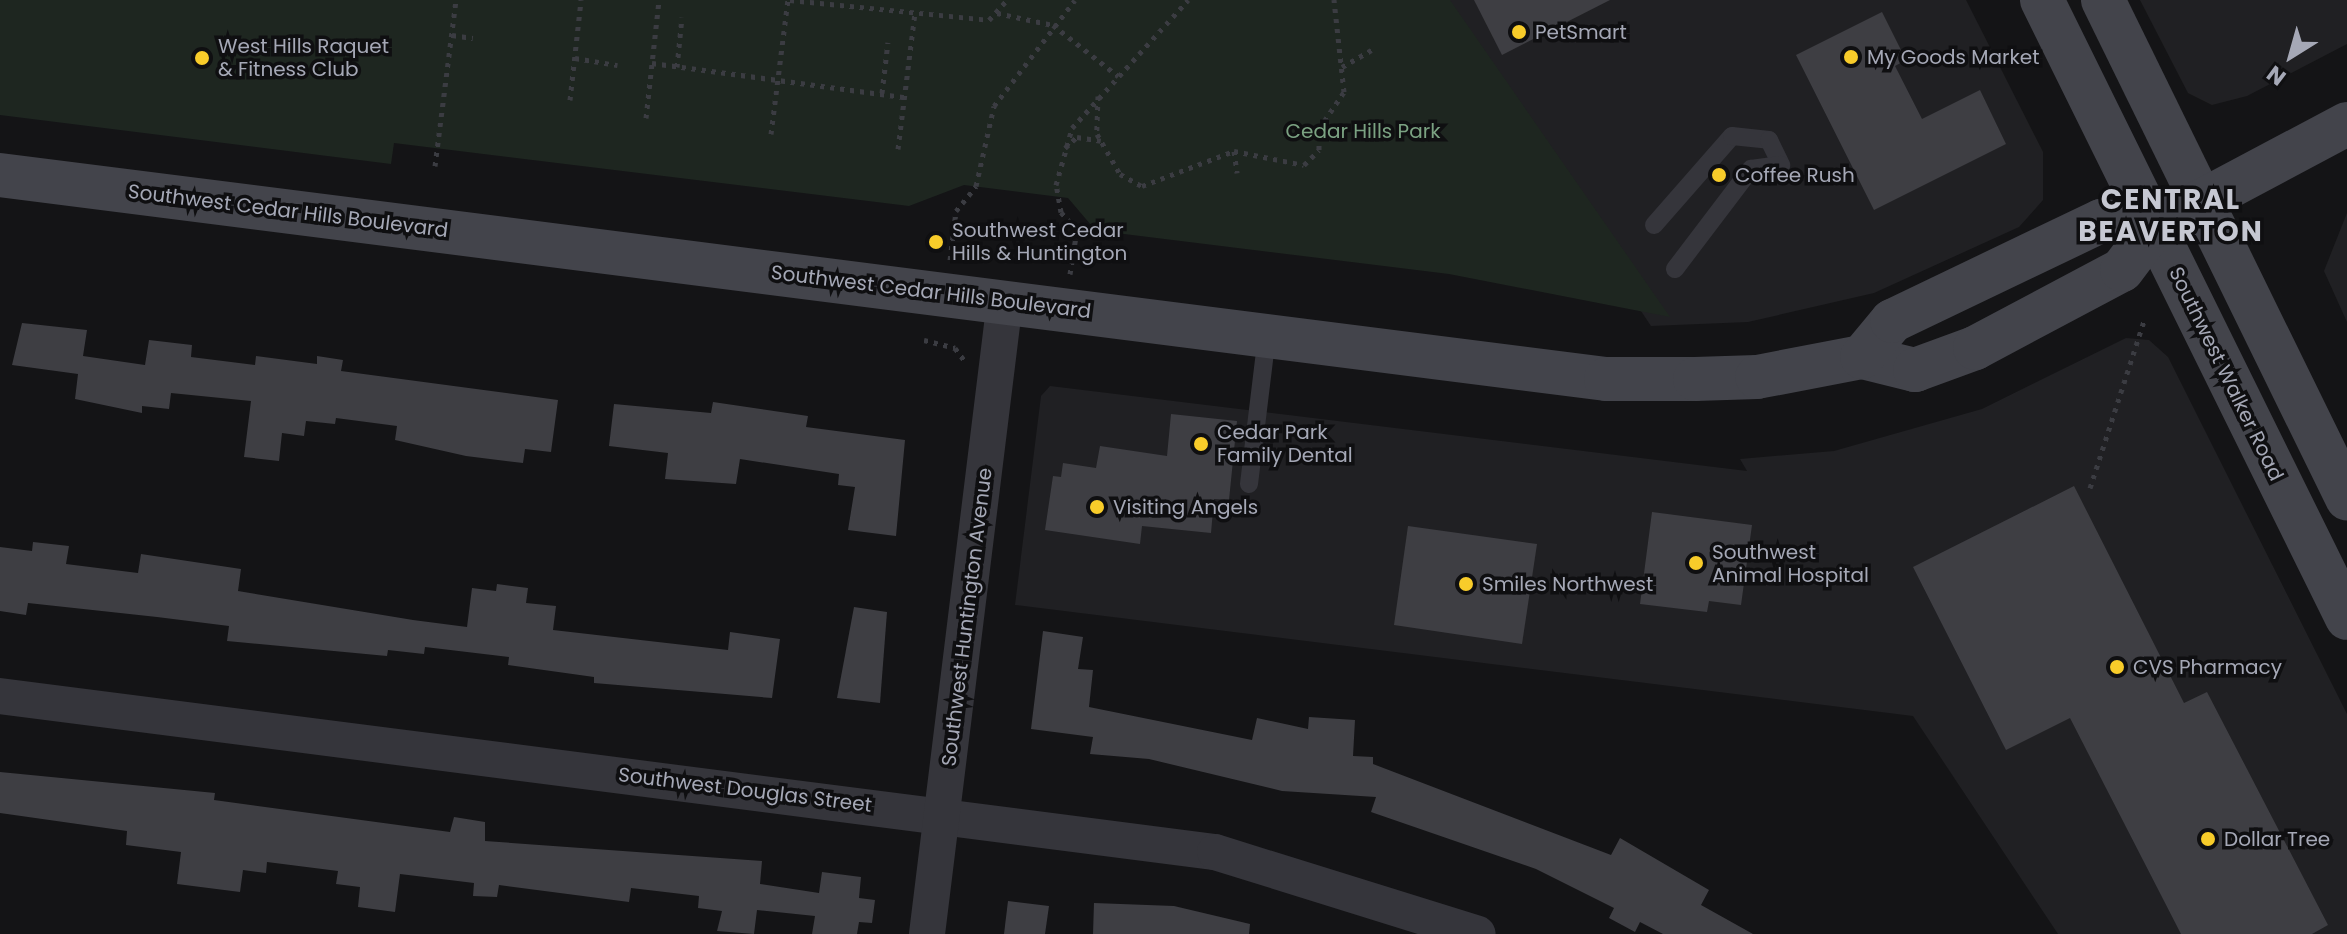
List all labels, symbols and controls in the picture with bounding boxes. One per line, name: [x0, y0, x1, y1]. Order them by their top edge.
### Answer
north arrow: [2251, 16, 2331, 96]
place label: PetSmart: [1535, 20, 1627, 44]
marker: PetSmart: [1510, 23, 1528, 41]
place label: West Hills Raquet & Fitness Club: [218, 34, 389, 81]
place label: My Goods Market: [1867, 45, 2039, 69]
marker: My Goods Market: [1842, 48, 1860, 66]
marker: West Hills Raquet & Fitness Club: [193, 49, 211, 67]
text: N: [2260, 58, 2292, 93]
park label: Cedar Hills Park: [1286, 119, 1440, 143]
place label: Coffee Rush: [1735, 163, 1855, 187]
marker: Coffee Rush: [1710, 166, 1728, 184]
street label: Southwest Cedar Hills Boulevard: [127, 179, 449, 243]
district label: CENTRAL BEAVERTON: [2078, 183, 2264, 249]
place label: Southwest Cedar Hills & Huntington: [952, 218, 1127, 265]
marker: Southwest Cedar Hills & Huntington: [927, 233, 945, 251]
street label: Southwest Cedar Hills Boulevard: [770, 260, 1092, 324]
street label: Southwest Walker Road: [2164, 263, 2288, 485]
place label: Cedar Park Family Dental: [1217, 420, 1353, 467]
marker: Cedar Park Family Dental: [1192, 435, 1210, 453]
street label: Southwest Huntington Avenue: [937, 466, 997, 768]
place label: Visiting Angels: [1113, 495, 1258, 519]
marker: Visiting Angels: [1088, 498, 1106, 516]
place label: Southwest Animal Hospital: [1712, 540, 1869, 587]
marker: Southwest Animal Hospital: [1687, 554, 1705, 572]
place label: Smiles Northwest: [1482, 572, 1653, 596]
marker: Smiles Northwest: [1457, 575, 1475, 593]
place label: CVS Pharmacy: [2133, 655, 2282, 679]
marker: CVS Pharmacy: [2108, 658, 2126, 676]
street label: Southwest Douglas Street: [617, 763, 873, 817]
place label: Dollar Tree: [2224, 827, 2330, 851]
marker: Dollar Tree: [2199, 830, 2217, 848]

